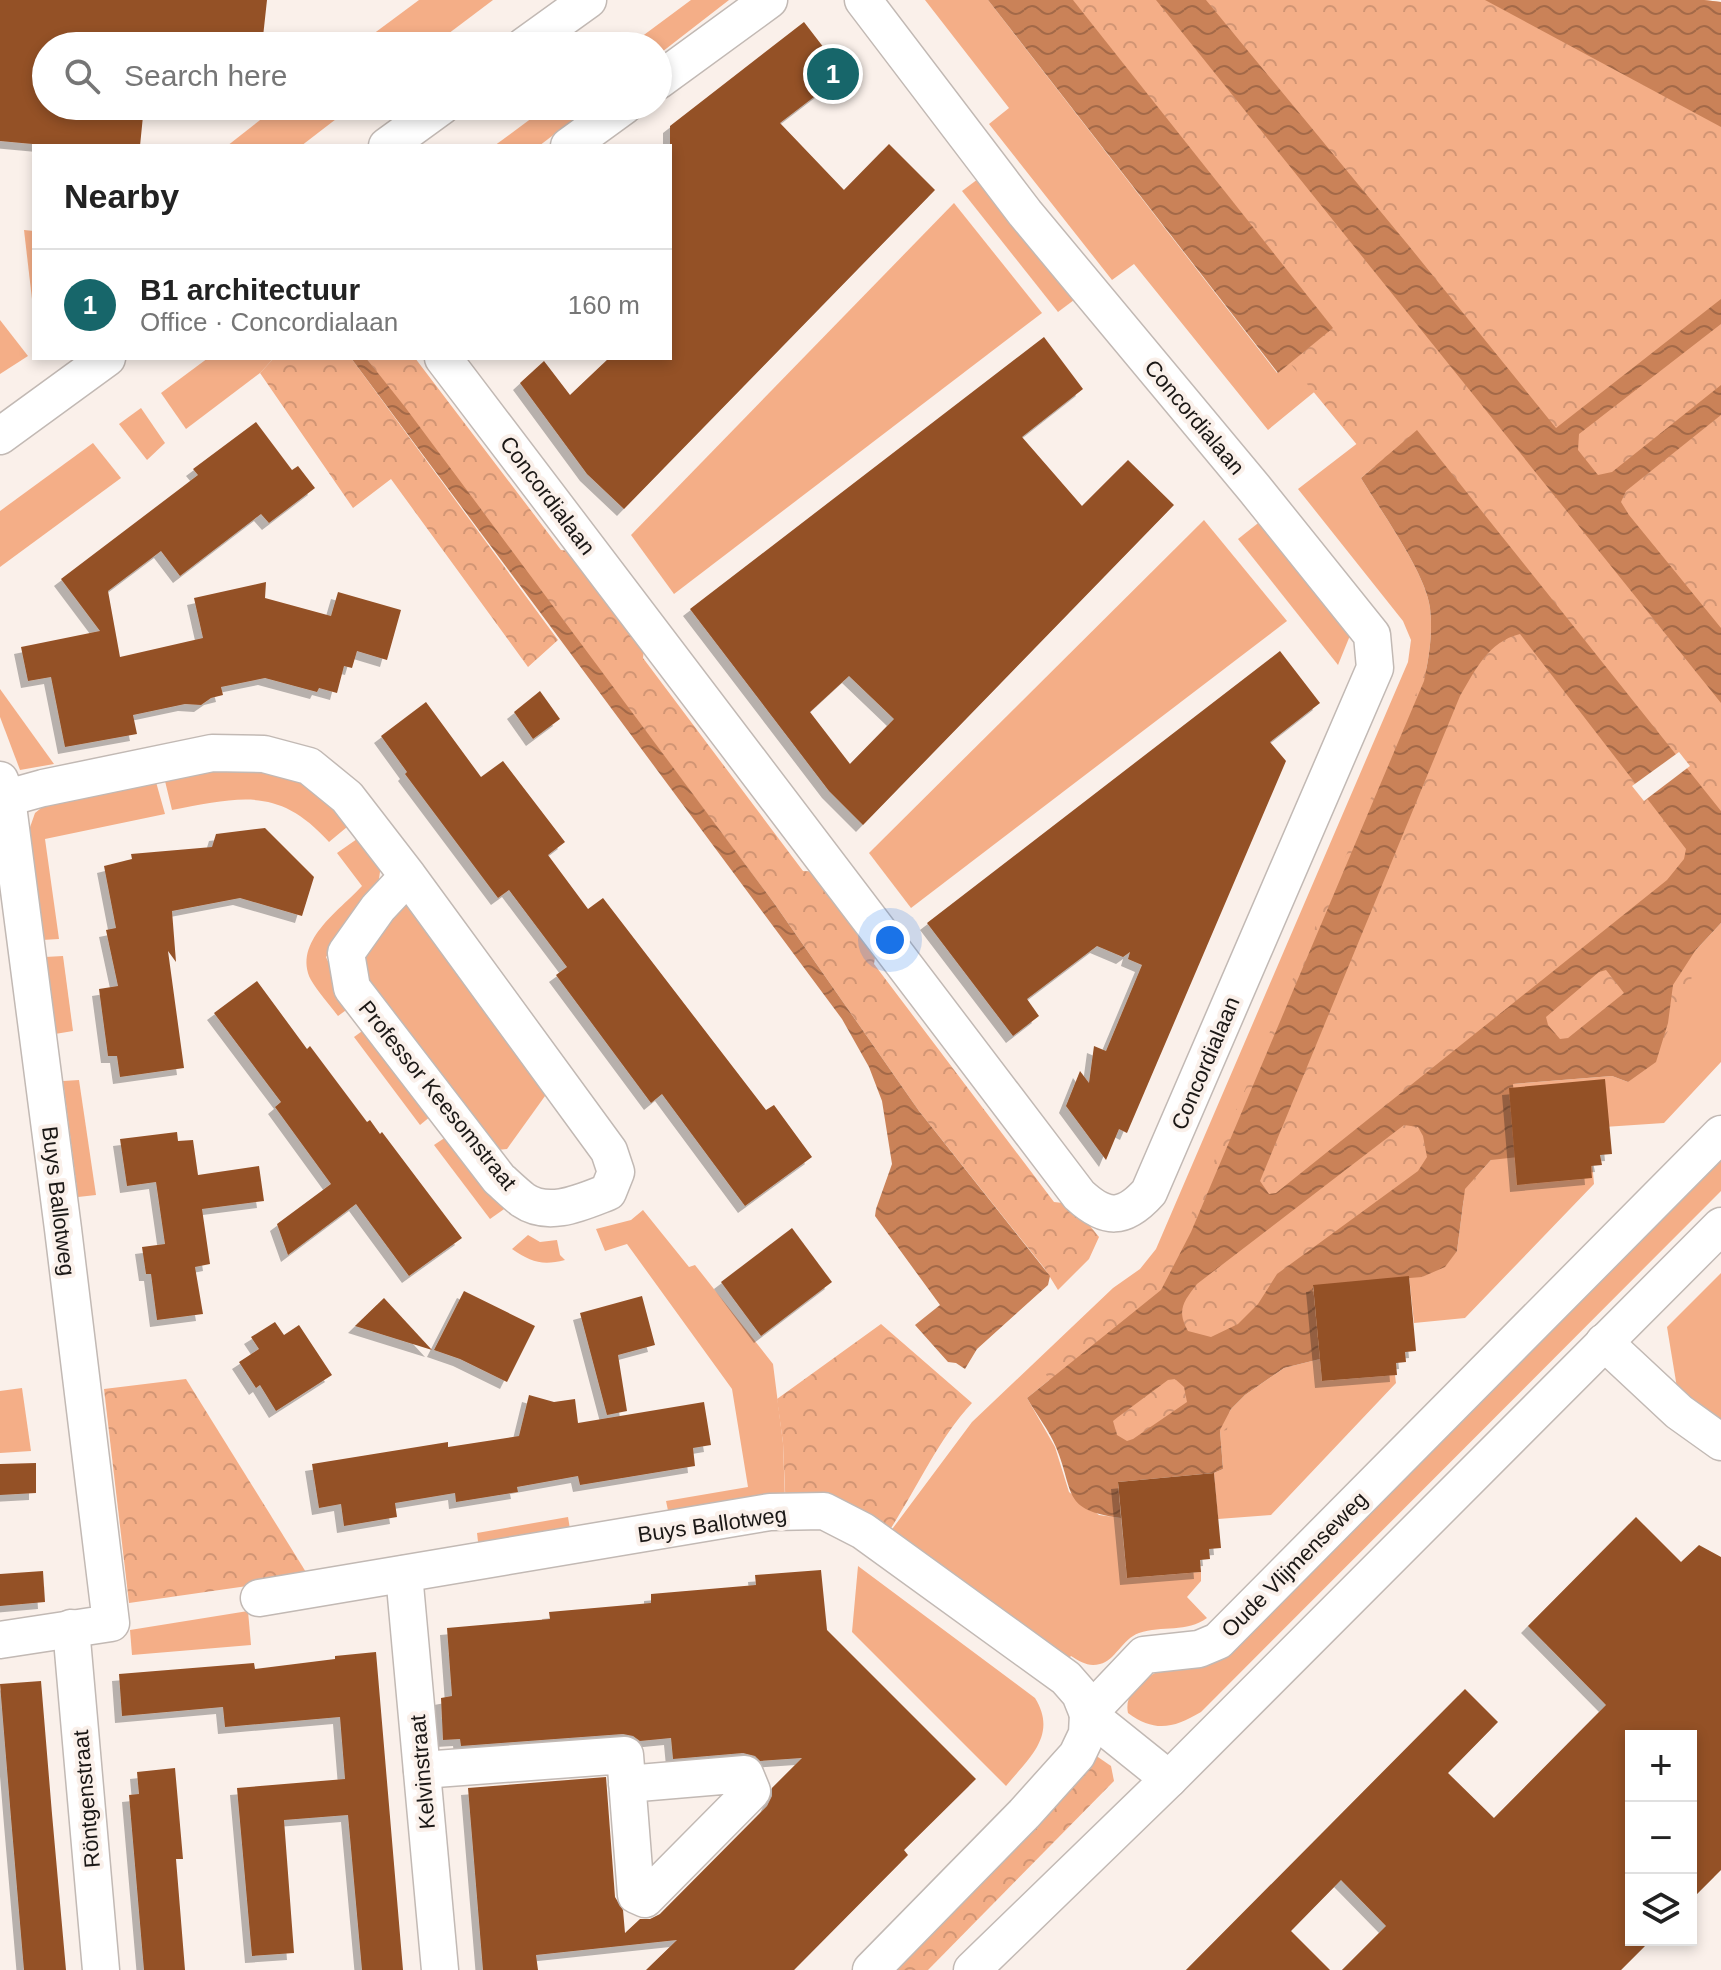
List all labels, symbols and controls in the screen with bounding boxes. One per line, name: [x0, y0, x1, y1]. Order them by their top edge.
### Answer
search box: [32, 32, 672, 120]
pin: 1: [807, 44, 859, 104]
icon: search: [60, 54, 104, 98]
text: Search here: [124, 59, 287, 92]
text: Nearby: [64, 177, 179, 215]
text: B1 architectuur: [140, 273, 360, 306]
text: 1: [83, 290, 97, 320]
text: 160 m: [568, 290, 640, 320]
text: Office · Concordialaan: [140, 307, 398, 337]
street label: Concordialaan: [1139, 355, 1250, 480]
street label: Concordialaan: [495, 431, 600, 559]
your location: [870, 920, 910, 960]
street label: Concordialaan: [1166, 993, 1245, 1133]
street label: Professor Keesomstraat: [354, 996, 522, 1195]
street label: Buys Ballotweg: [37, 1125, 80, 1277]
street label: Oude Vlijmenseweg: [1216, 1486, 1372, 1642]
street label: Buys Ballotweg: [636, 1502, 788, 1547]
street label: Kelvinstraat: [405, 1714, 440, 1830]
street label: Röntgenstraat: [68, 1729, 105, 1869]
map controls: [1625, 1730, 1697, 1946]
button: +: [1625, 1730, 1697, 1802]
button: −: [1625, 1802, 1697, 1874]
button: layers: [1625, 1874, 1697, 1946]

